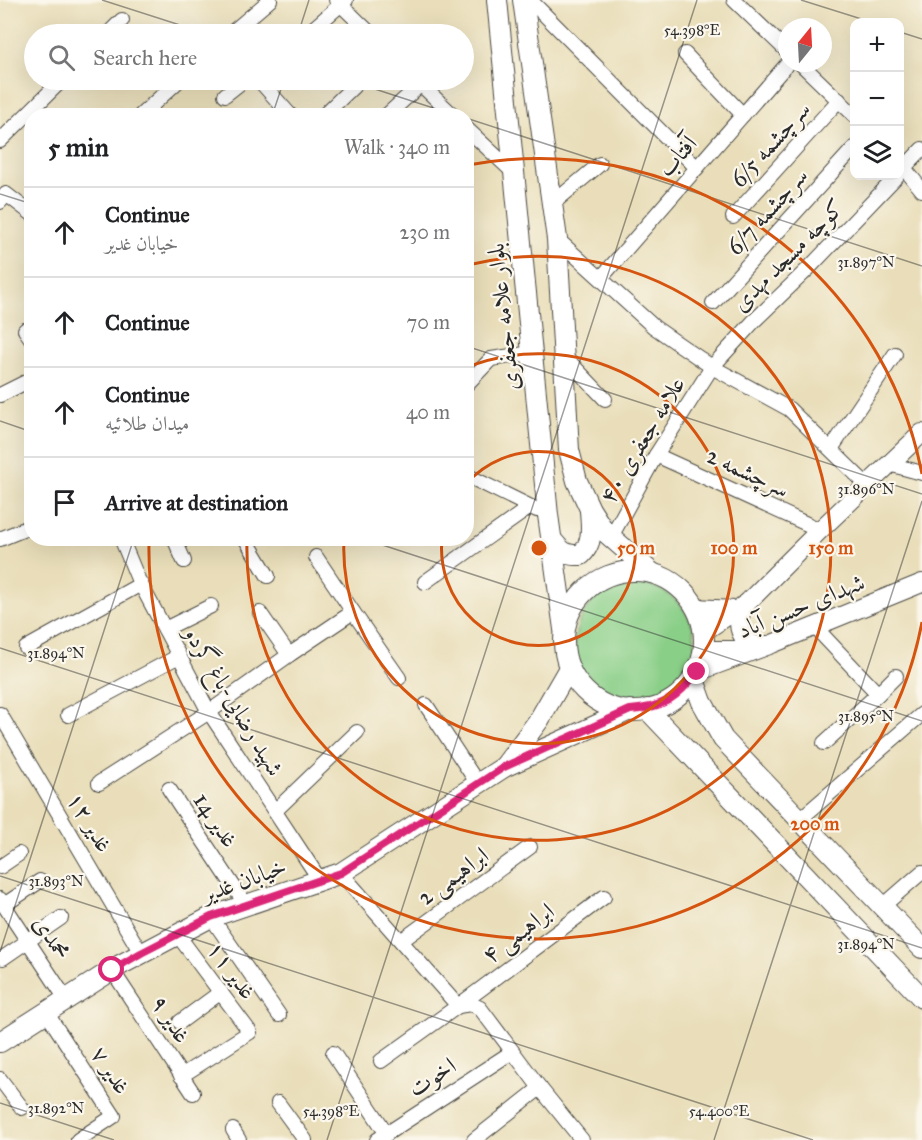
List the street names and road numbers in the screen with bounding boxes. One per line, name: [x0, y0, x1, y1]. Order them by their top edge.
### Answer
street label: سرچشمه 6/5: [723, 95, 817, 194]
street label: آفتاب: [651, 127, 705, 183]
street label: سرچشمه 6/7: [720, 161, 815, 262]
street label: کوچه مسجد مهدی: [725, 192, 852, 319]
street label: بلوار علامه جعفری: [480, 242, 526, 392]
street label: علامه جعفری ۴۰: [592, 371, 692, 509]
street label: سرچشمه 2: [701, 440, 794, 505]
street label: شهدای حسن آباد: [733, 567, 869, 646]
street label: شهید رضایی-باغ گردو: [172, 617, 291, 784]
street label: غدیر ۱۲: [60, 786, 120, 858]
street label: غدیر 14: [187, 787, 245, 853]
street label: ابراهیمی 2: [412, 840, 496, 913]
street label: خیابان غدیر: [195, 851, 291, 910]
street label: ابراهیمی ۴: [476, 896, 561, 972]
street label: محمدی: [26, 909, 78, 965]
street label: غدیر ۱۱: [201, 935, 263, 1005]
street label: غدیر ۹: [144, 989, 198, 1049]
street label: غدیر ۷: [84, 1040, 138, 1100]
street label: اخوت: [402, 1050, 462, 1104]

